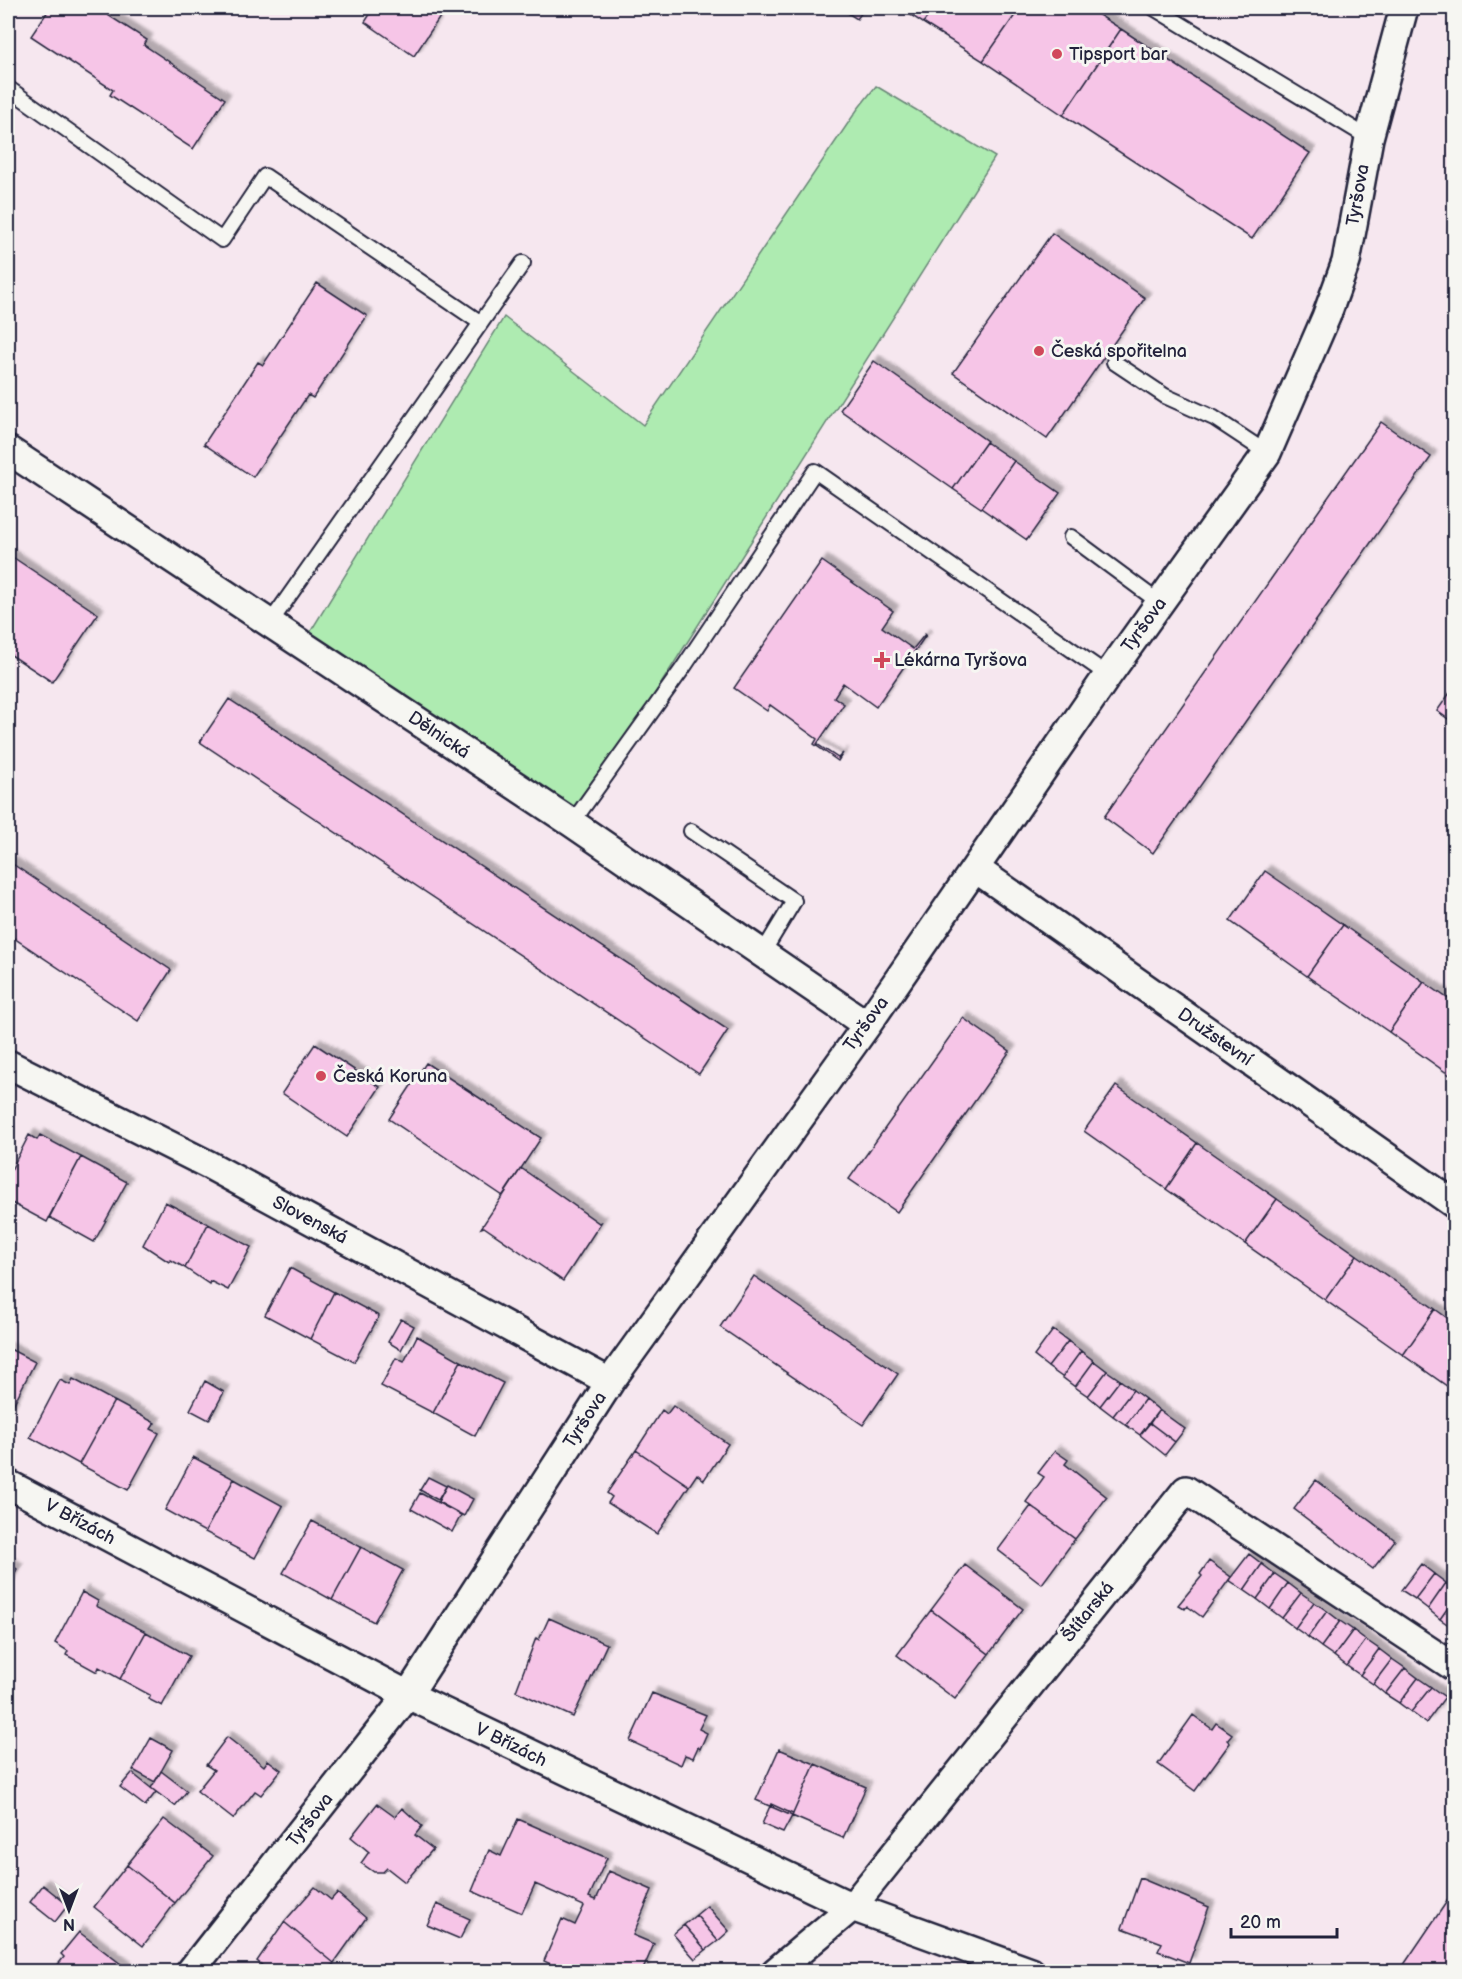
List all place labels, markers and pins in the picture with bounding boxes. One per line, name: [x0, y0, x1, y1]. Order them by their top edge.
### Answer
place label: Tipsport bar: [1069, 44, 1168, 65]
marker: Tipsport bar: [1050, 47, 1064, 61]
place label: Česká spořitelna: [1051, 339, 1187, 362]
marker: Česká spořitelna: [1032, 344, 1046, 358]
place label: Lékárna Tyršova: [894, 650, 1027, 671]
marker: Lékárna Tyršova: [875, 653, 889, 667]
place label: Česká Koruna: [333, 1064, 447, 1087]
marker: Česká Koruna: [314, 1069, 328, 1083]

